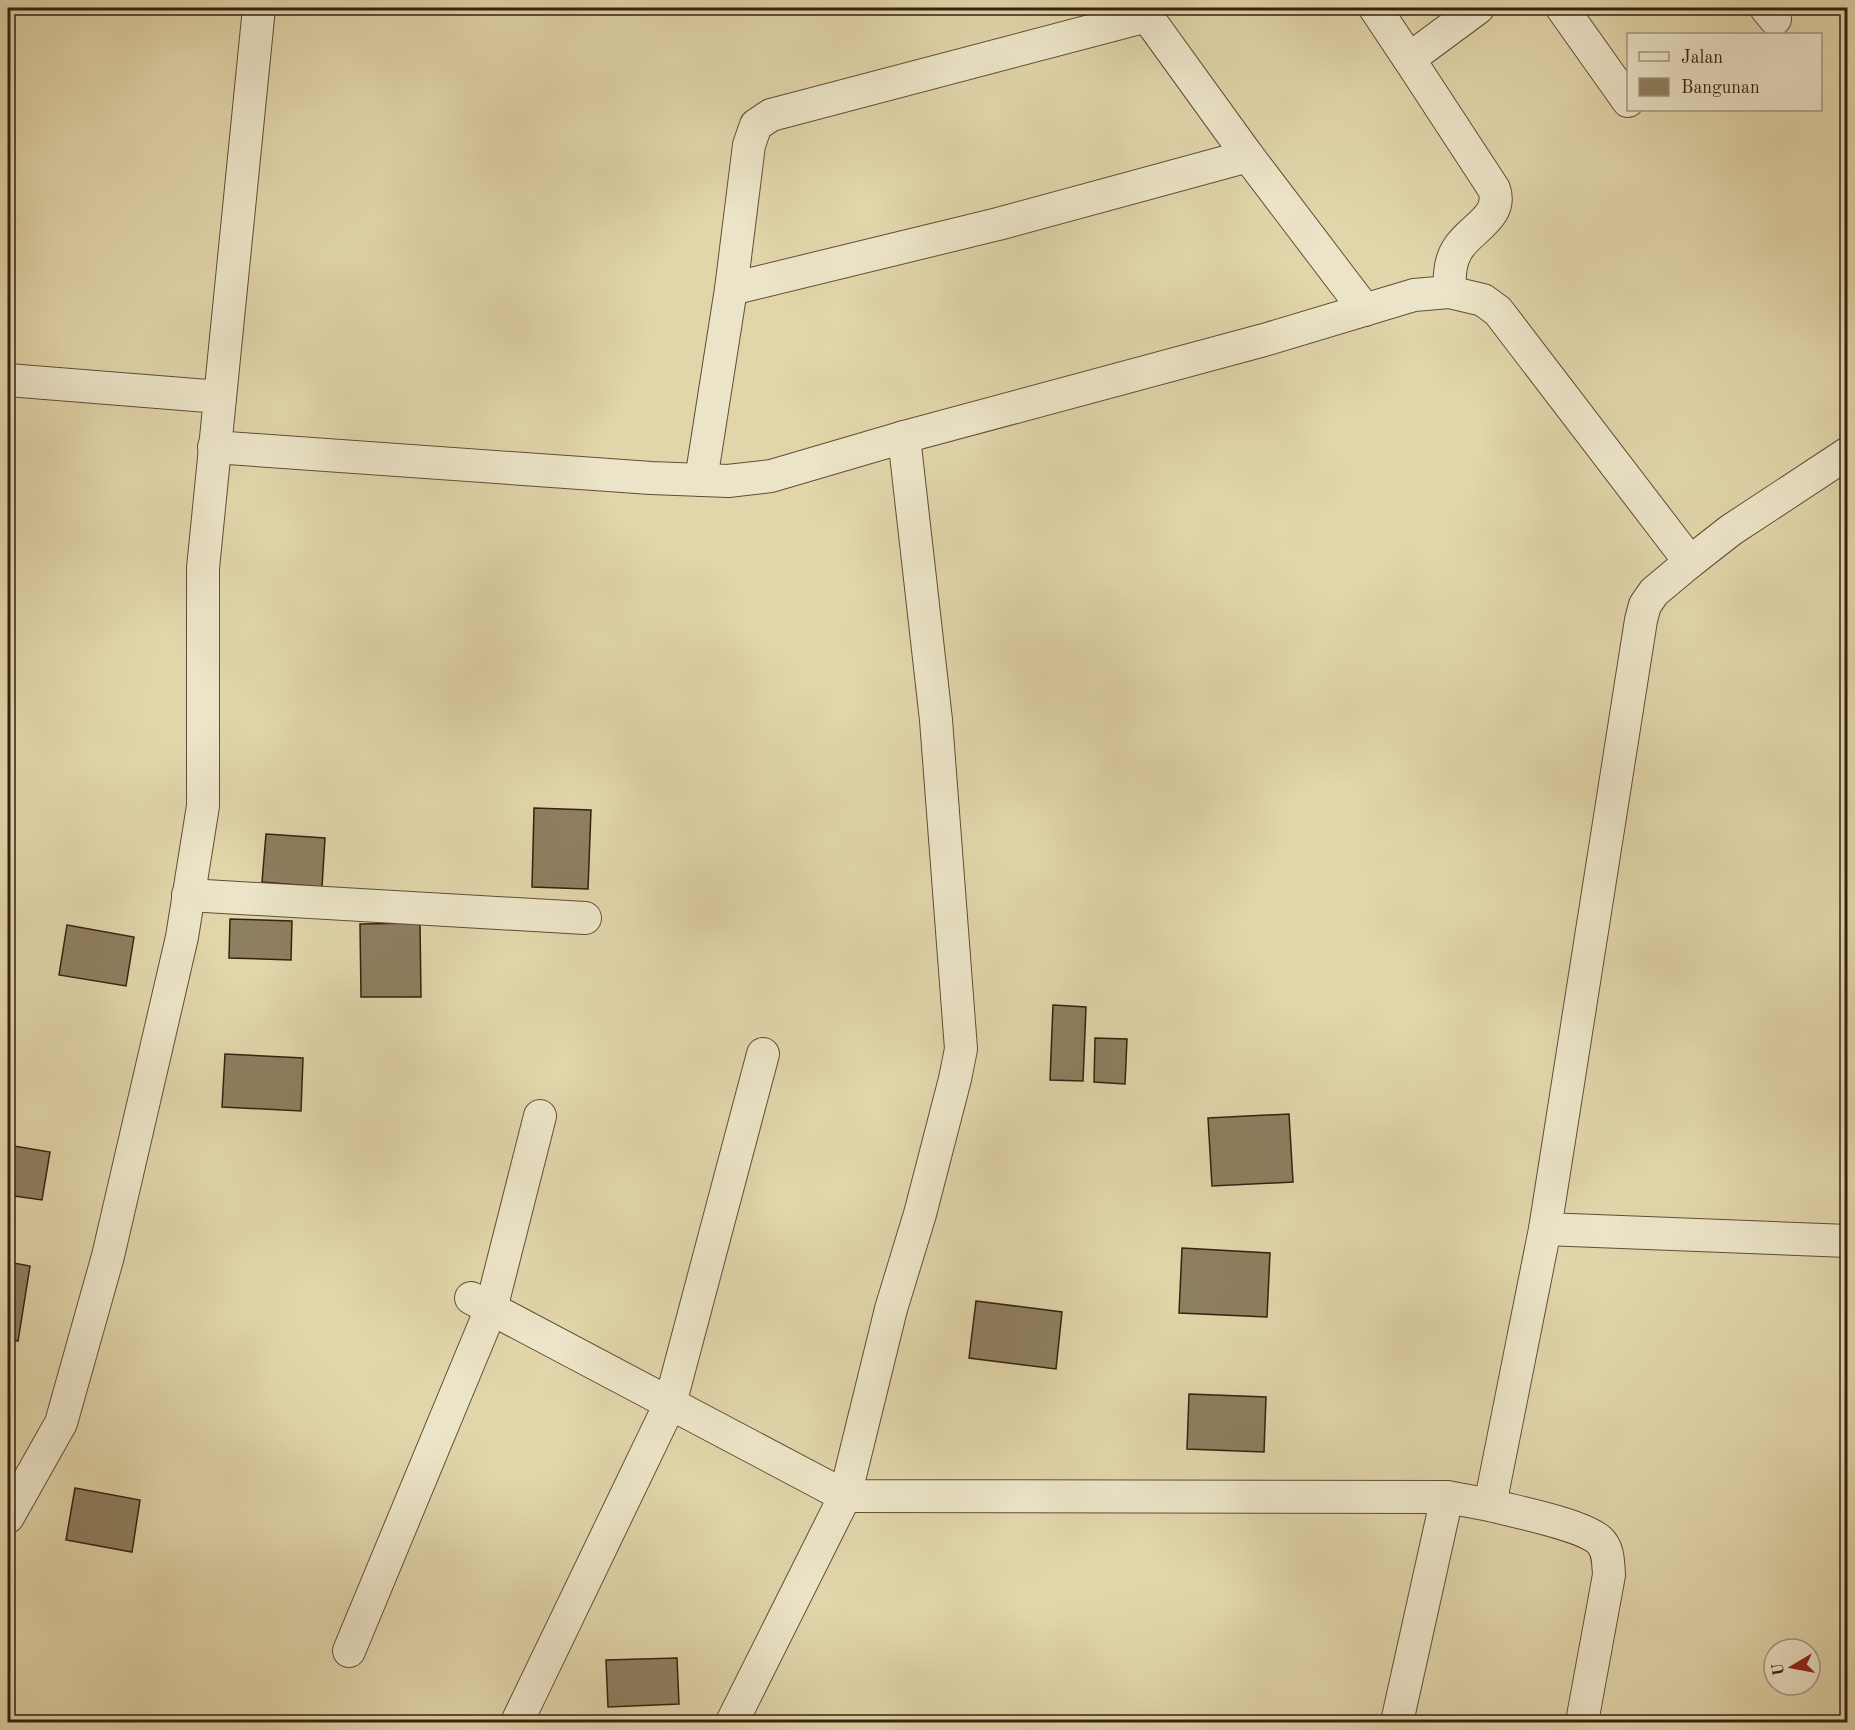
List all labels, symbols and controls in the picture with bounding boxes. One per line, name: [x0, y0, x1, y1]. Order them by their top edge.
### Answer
legend: [1627, 33, 1822, 111]
text: Jalan: [1681, 49, 1723, 67]
text: Bangunan: [1681, 79, 1760, 97]
north arrow: [1762, 1637, 1822, 1697]
text: U: [1770, 1661, 1788, 1677]

